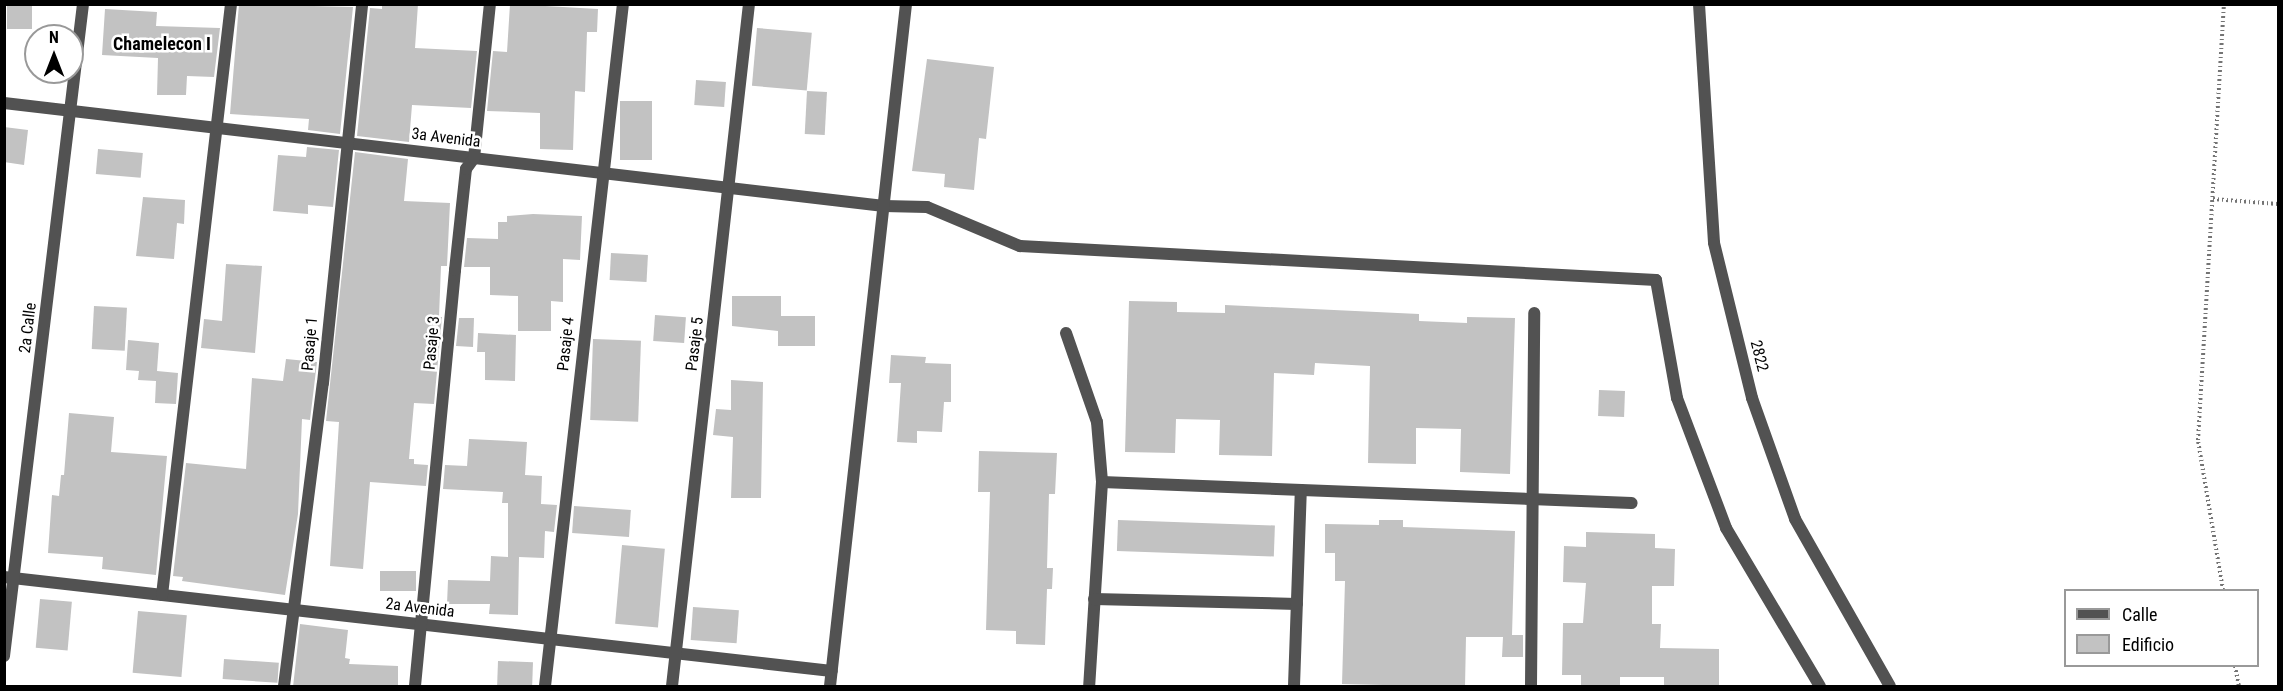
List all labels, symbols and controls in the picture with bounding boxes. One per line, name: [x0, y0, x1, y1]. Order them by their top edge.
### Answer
north arrow: [24, 24, 84, 84]
text: N: [49, 28, 59, 47]
district label: Chamelecon I: [113, 33, 211, 55]
street label: 3a Avenida: [410, 124, 482, 152]
street label: 2a Calle: [15, 302, 41, 354]
street label: Pasaje 3: [420, 315, 444, 371]
street label: Pasaje 1: [298, 316, 322, 372]
street label: Pasaje 4: [554, 316, 578, 372]
street label: Pasaje 5: [682, 316, 708, 372]
street label: 2822: [1746, 338, 1772, 374]
legend: [2064, 589, 2259, 667]
street label: 2a Avenida: [384, 594, 456, 622]
text: Calle: [2122, 604, 2158, 625]
text: Edificio: [2122, 634, 2174, 655]

